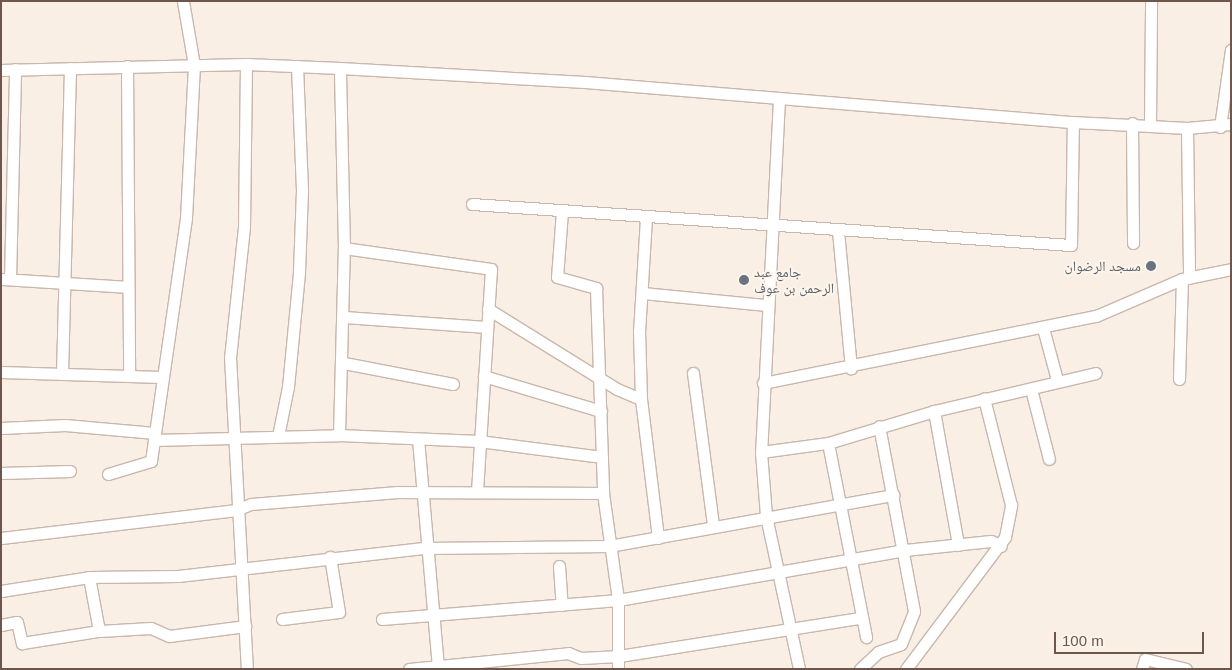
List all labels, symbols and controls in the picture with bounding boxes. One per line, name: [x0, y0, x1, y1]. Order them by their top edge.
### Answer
place label: مسجد الرضوان: [1064, 258, 1141, 274]
marker: مسجد الرضوان: [1145, 260, 1157, 272]
place label: جامع عبد الرحمن بن عوف: [754, 264, 834, 296]
marker: جامع عبد الرحمن بن عوف: [738, 274, 750, 286]
scale bar: [1057, 622, 1207, 654]
text: 100 m: [1062, 632, 1104, 649]

